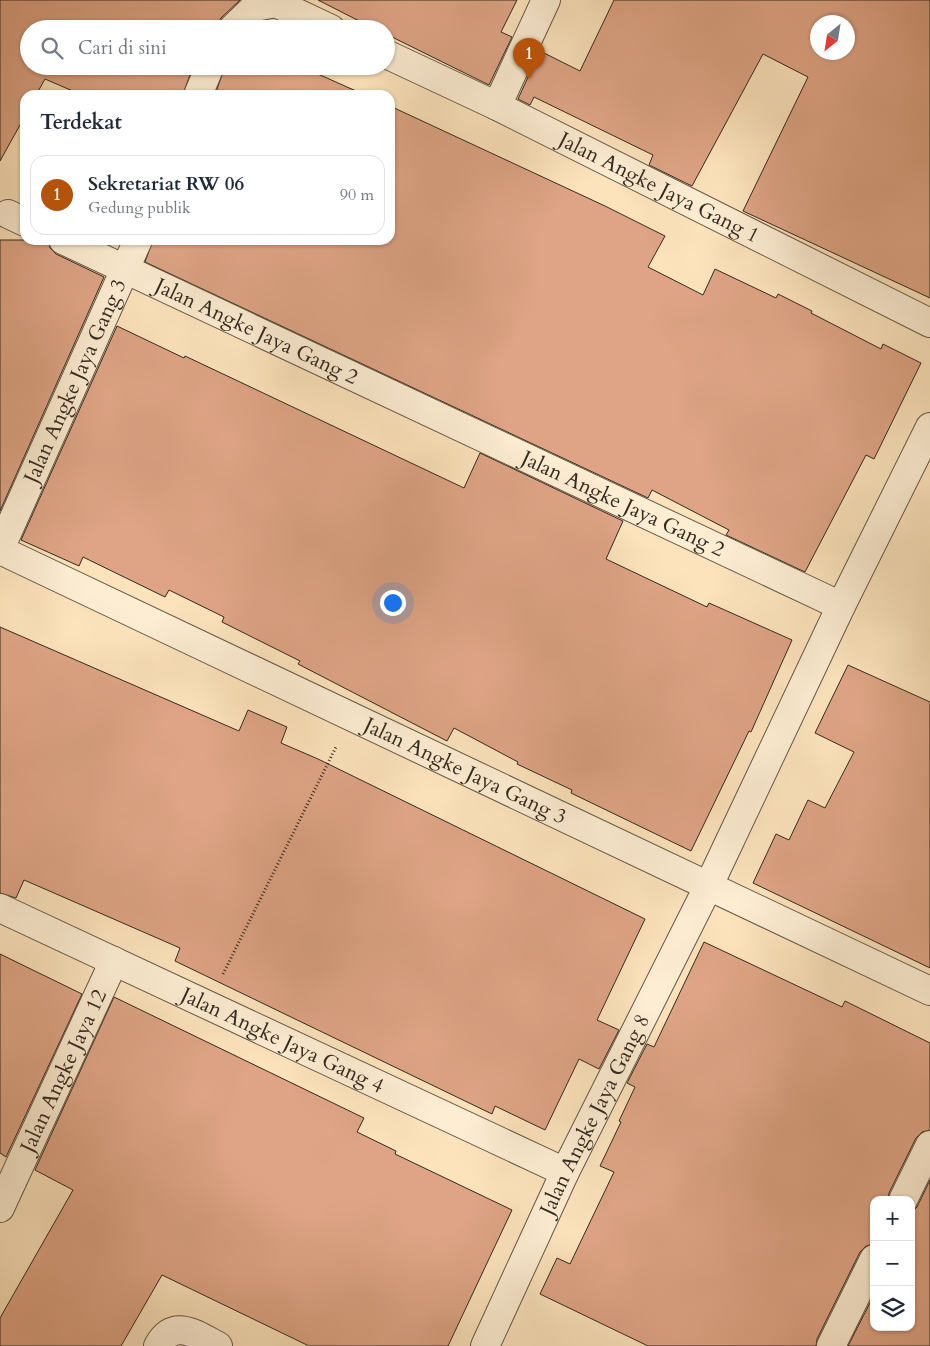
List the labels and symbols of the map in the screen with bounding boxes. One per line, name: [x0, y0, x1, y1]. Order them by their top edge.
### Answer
north arrow: [810, 15, 855, 60]
pin: 1: [513, 38, 545, 79]
street label: Jalan Angke Jaya Gang 1: [551, 123, 765, 250]
street label: Jalan Angke Jaya Gang 2: [148, 270, 363, 391]
street label: Jalan Angke Jaya Gang 3: [15, 274, 133, 491]
street label: Jalan Angke Jaya Gang 2: [514, 442, 730, 564]
your location: [380, 590, 406, 616]
street label: Jalan Angke Jaya Gang 3: [357, 709, 571, 831]
street label: Jalan Angke Jaya Gang 4: [174, 979, 389, 1100]
street label: Jalan Angke Jaya 12: [12, 984, 114, 1160]
street label: Jalan Angke Jaya Gang 8: [531, 1009, 656, 1223]

